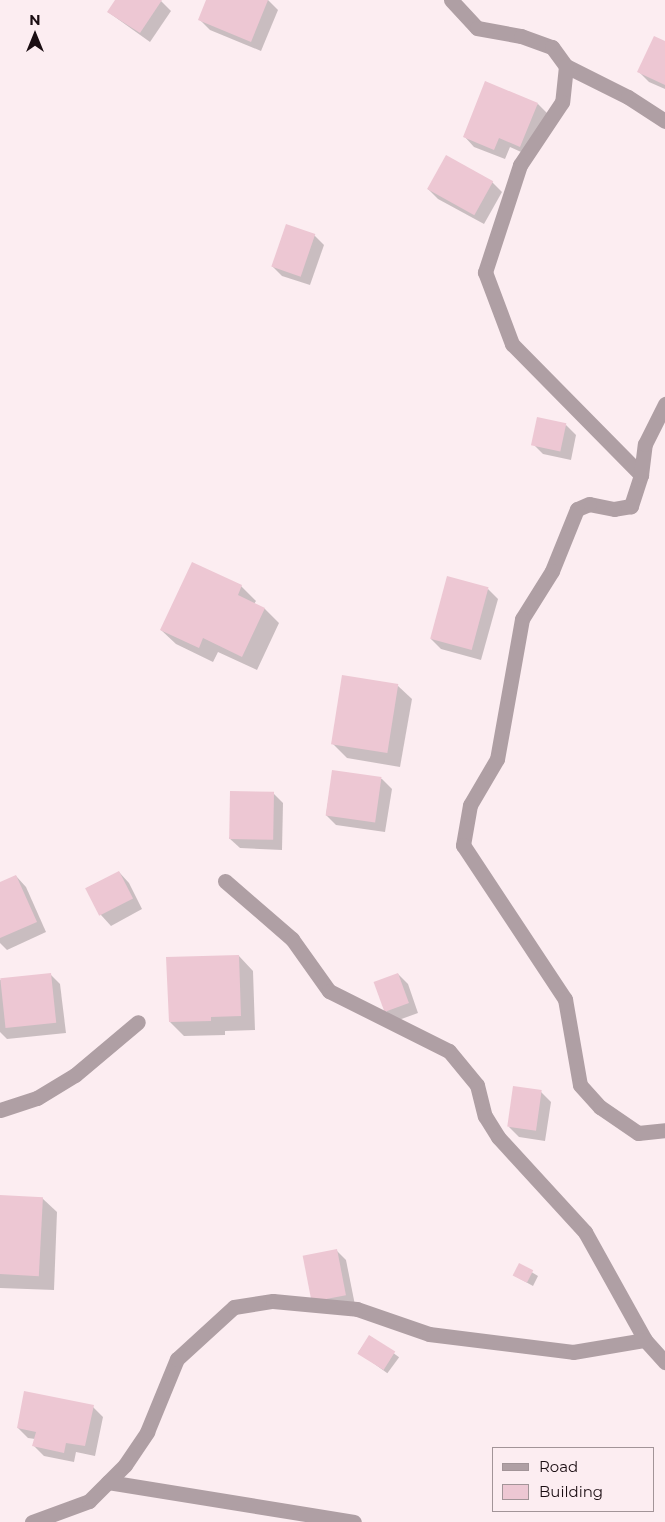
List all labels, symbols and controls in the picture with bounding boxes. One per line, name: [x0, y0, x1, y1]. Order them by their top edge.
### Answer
north arrow: [10, 10, 60, 60]
text: N: [29, 11, 41, 29]
legend: [492, 1447, 655, 1512]
text: Road: [539, 1457, 578, 1476]
text: Building: [539, 1482, 603, 1501]

